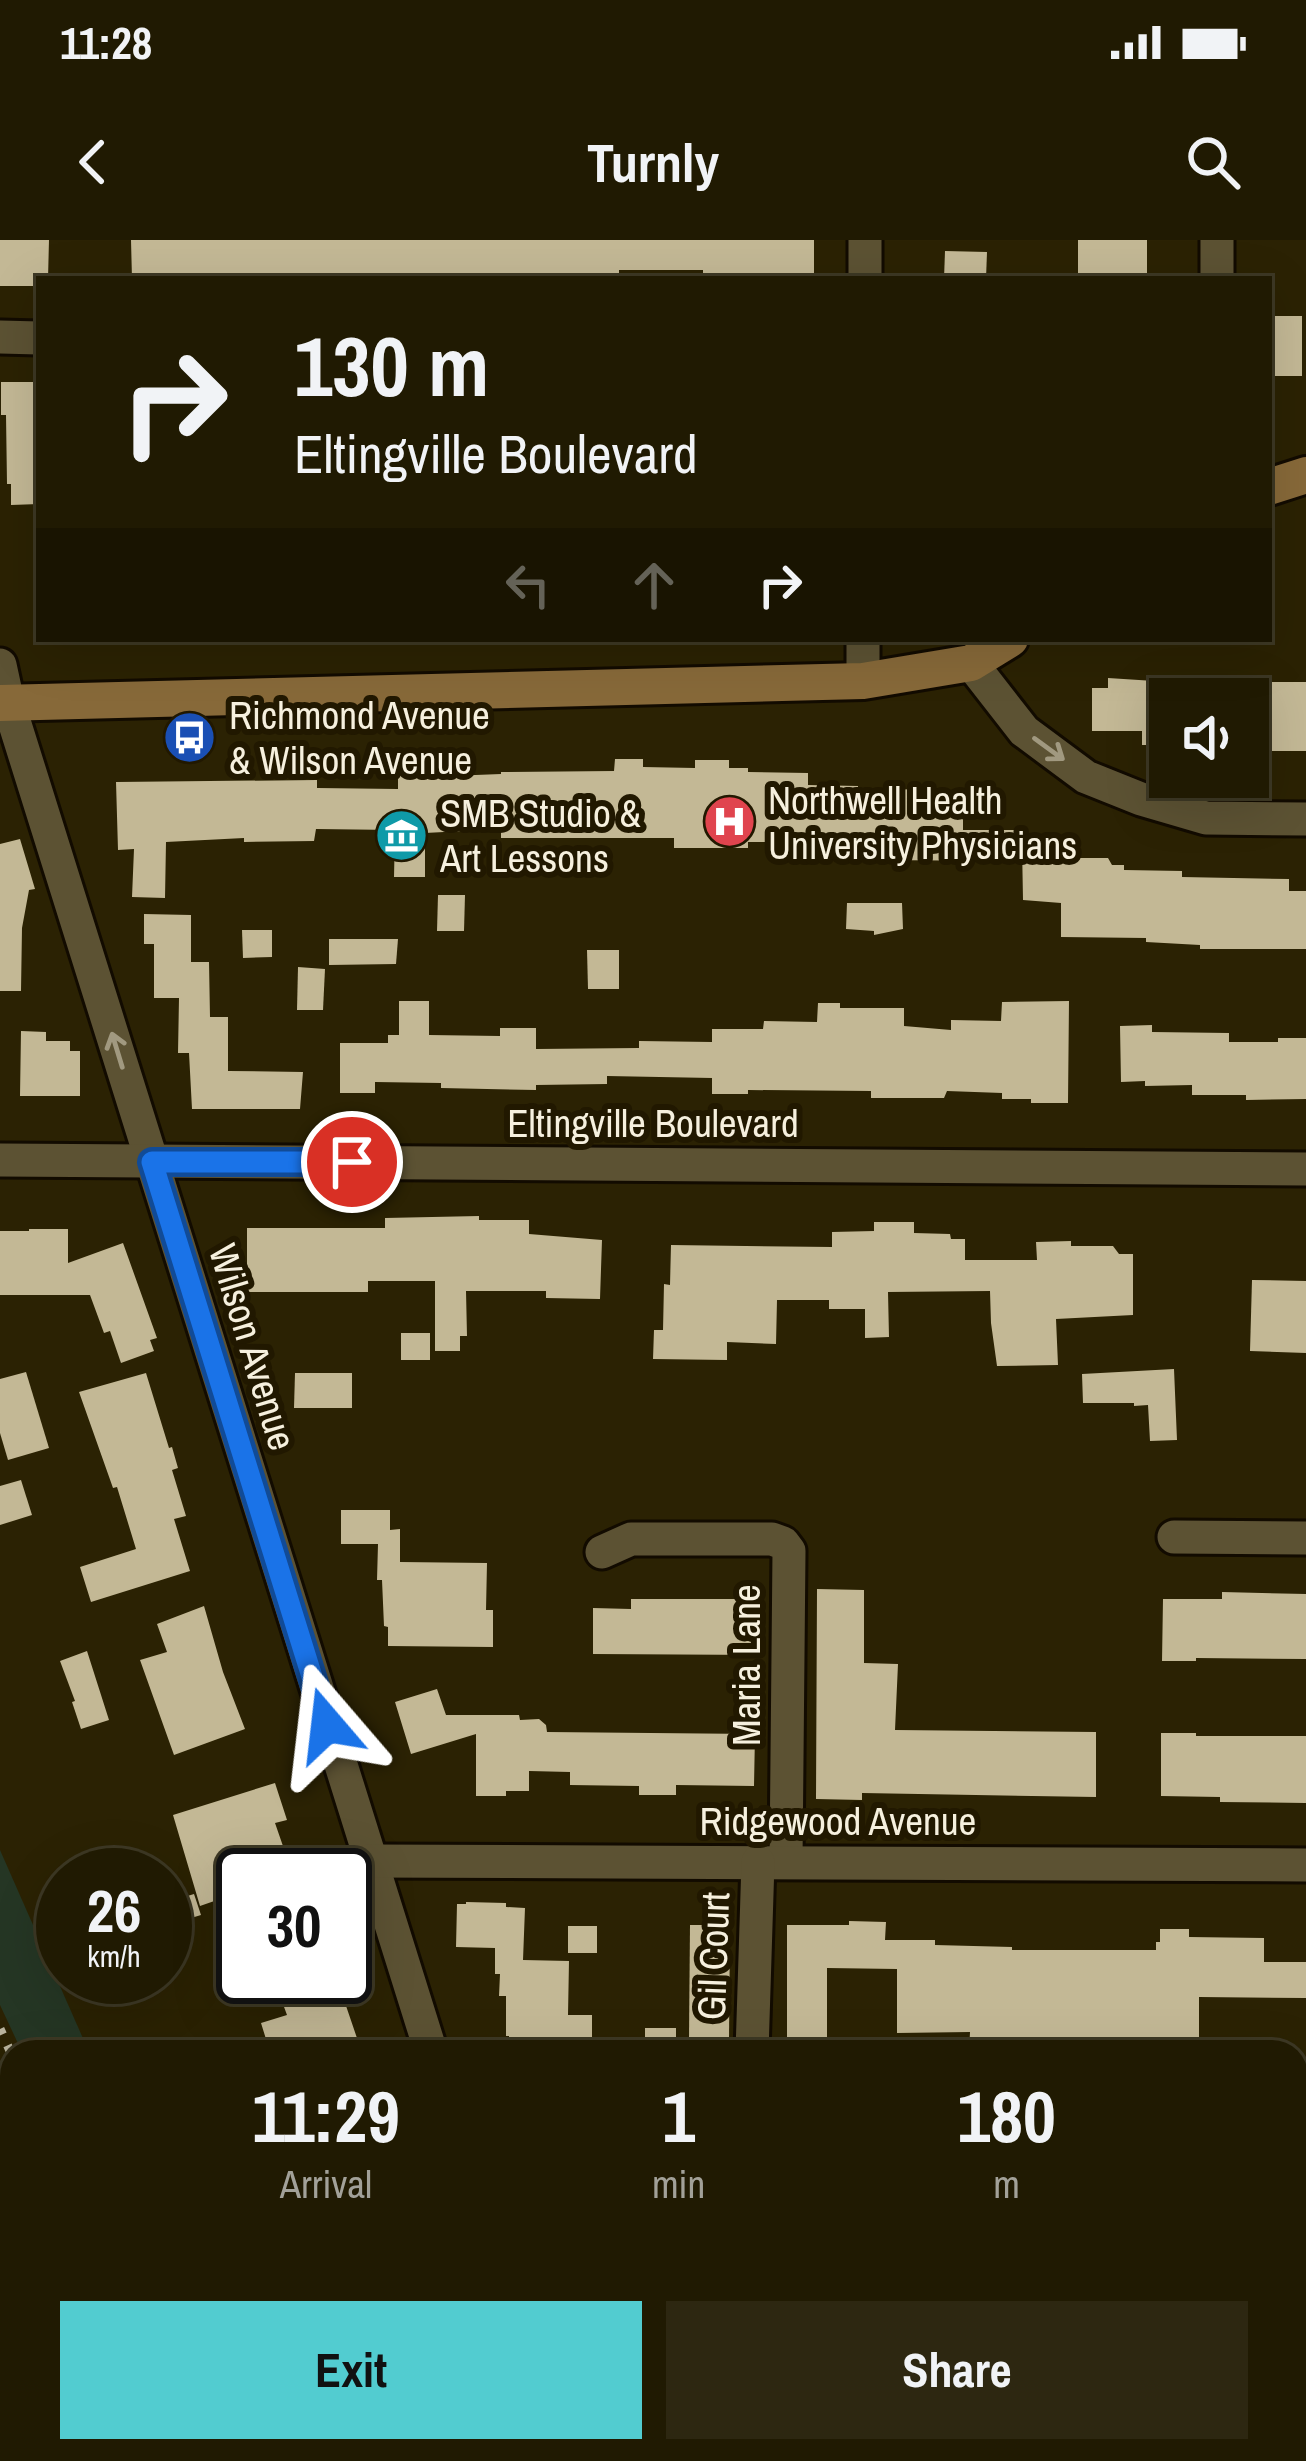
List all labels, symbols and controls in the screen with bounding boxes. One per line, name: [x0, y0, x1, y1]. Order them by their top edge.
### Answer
text: 11:28: [60, 12, 152, 73]
text: Turnly: [587, 126, 719, 199]
icon: back: [60, 129, 126, 195]
icon: search: [1180, 129, 1246, 195]
text: 130 m: [294, 309, 489, 422]
icon: right: [96, 324, 252, 480]
text: Eltingville Boulevard: [294, 417, 698, 490]
icon: left: [495, 552, 561, 618]
icon: ahead: [621, 552, 687, 618]
icon: right: [747, 552, 813, 618]
map controls: [1149, 678, 1269, 798]
button: sound: [1149, 678, 1269, 798]
place label: Richmond Avenue & Wilson Avenue: [229, 689, 490, 786]
bus stop icon: Richmond Avenue & Wilson Avenue: [162, 709, 218, 765]
one-way arrow: [1032, 736, 1065, 762]
place label: Northwell Health University Physicians: [768, 774, 1077, 871]
place label: SMB Studio & Art Lessons: [439, 787, 642, 884]
hospital icon: Northwell Health University Physicians: [701, 794, 757, 850]
museum icon: SMB Studio & Art Lessons: [373, 807, 429, 863]
one-way arrow: [104, 1032, 126, 1070]
street label: Eltingville Boulevard: [507, 1097, 799, 1149]
pin: [301, 1111, 403, 1213]
icon: arrive: [319, 1129, 385, 1195]
street label: Wilson Avenue: [197, 1238, 309, 1456]
street label: Maria Lane: [720, 1584, 772, 1746]
position arrow: [264, 1662, 390, 1788]
street label: Ridgewood Avenue: [700, 1795, 976, 1847]
speed limit sign: 30: [216, 1848, 372, 2004]
text: 26: [87, 1870, 141, 1951]
street label: Gil Court: [685, 1891, 741, 2021]
text: km/h: [87, 1936, 141, 1976]
text: 11:29: [252, 2067, 400, 2164]
text: 1: [662, 2067, 695, 2164]
text: 180: [957, 2067, 1056, 2164]
text: Arrival: [280, 2158, 372, 2210]
text: min: [652, 2158, 705, 2210]
text: m: [993, 2158, 1020, 2210]
button: Exit: [60, 2301, 642, 2439]
button: Share: [666, 2301, 1248, 2439]

